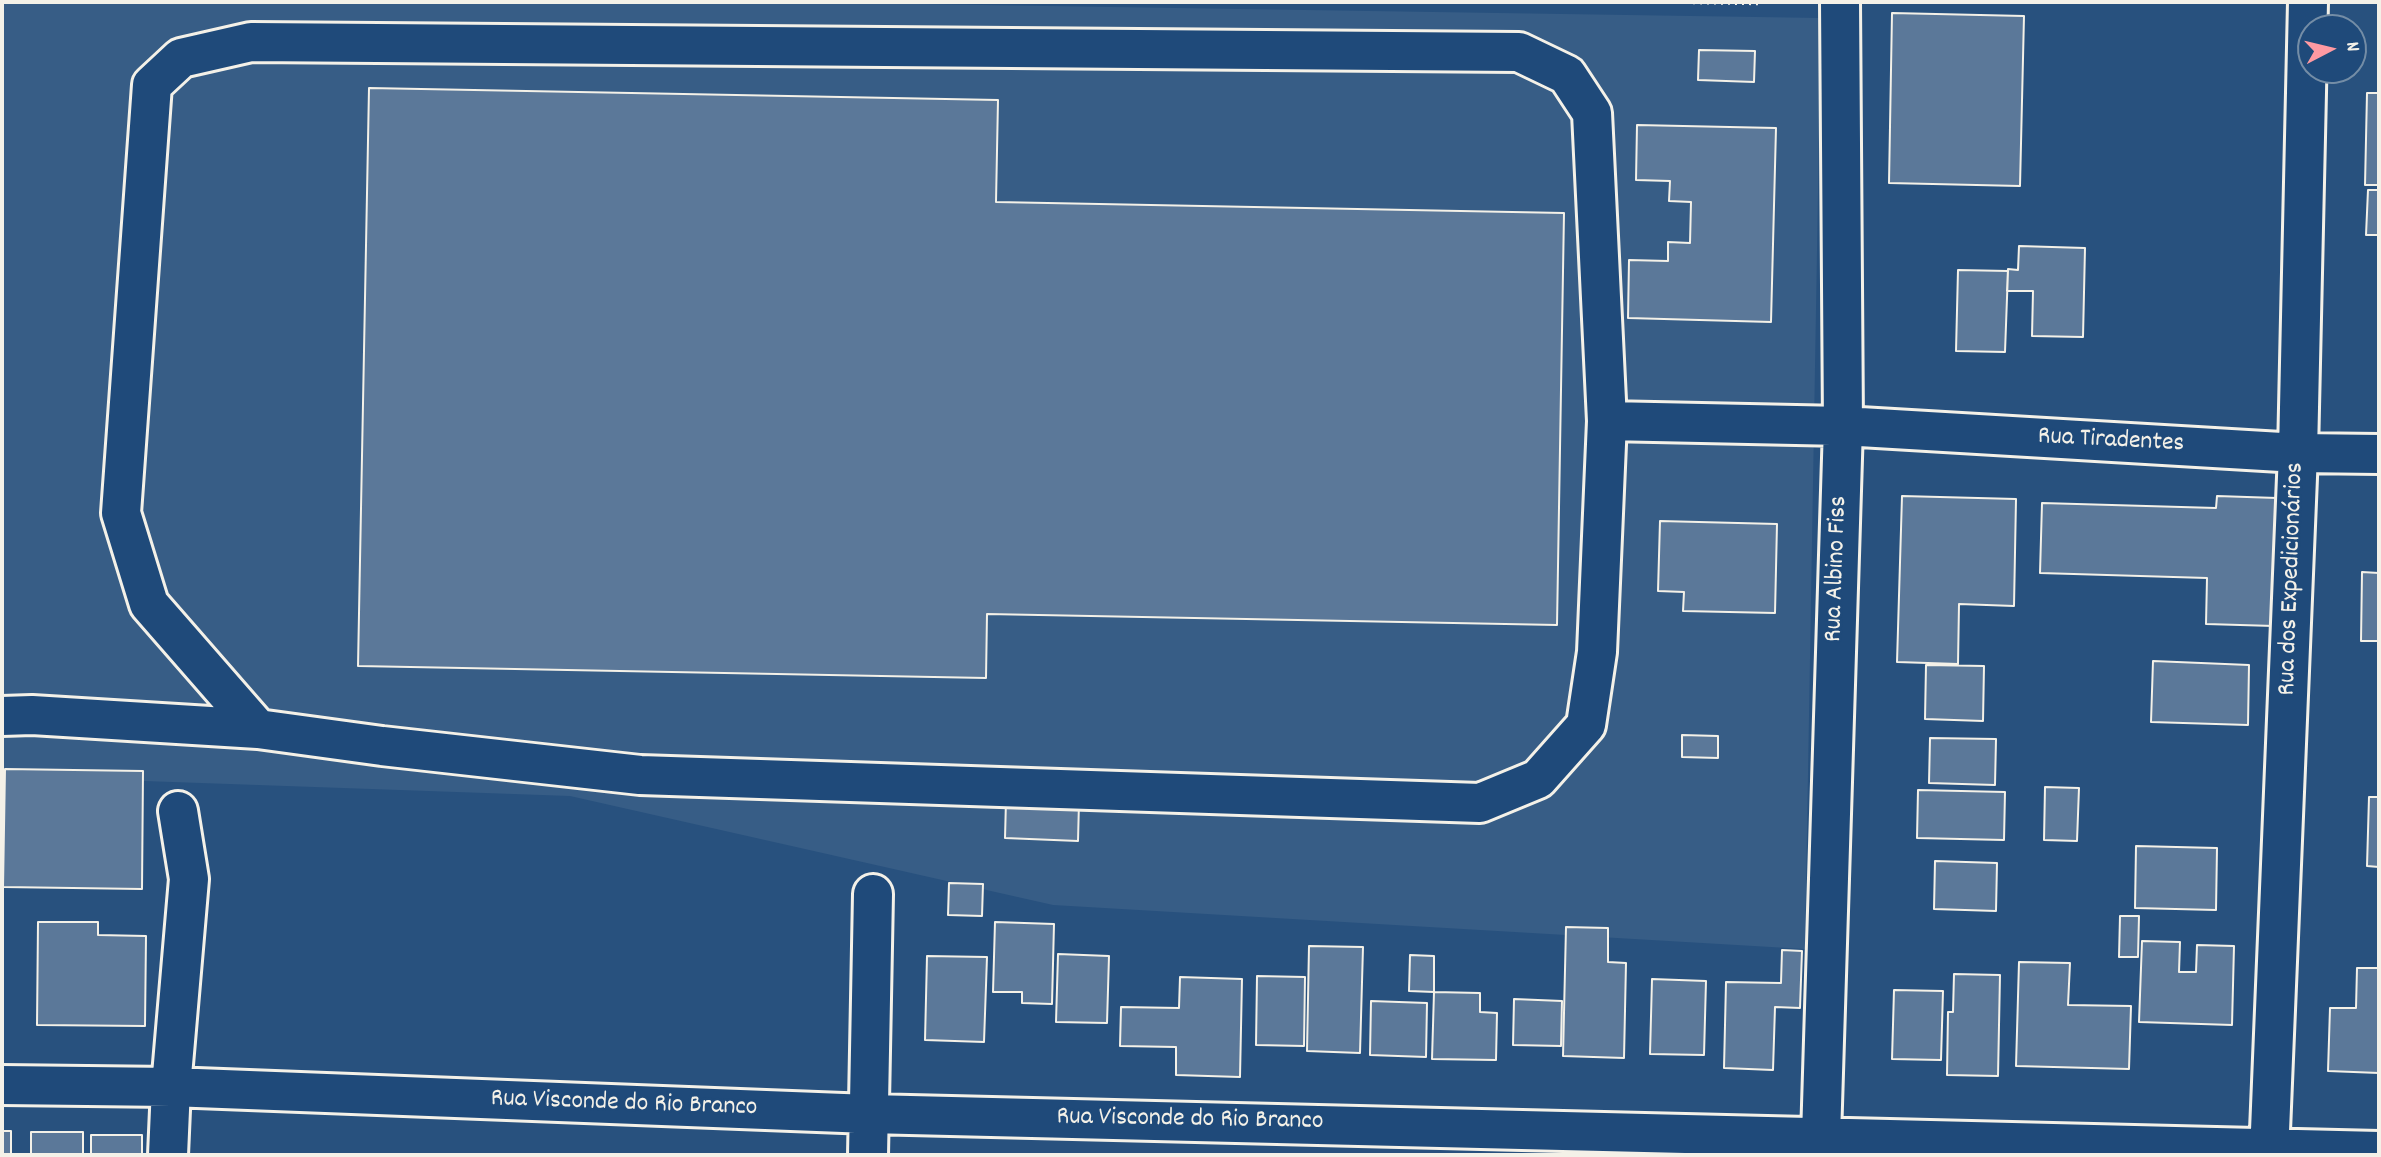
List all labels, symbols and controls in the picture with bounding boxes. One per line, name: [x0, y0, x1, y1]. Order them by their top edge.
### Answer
north arrow: [2297, 14, 2367, 84]
text: N: [2337, 40, 2365, 53]
street label: Rua Tiradentes: [2037, 423, 2185, 461]
street label: Rua dos Expedicionários: [2273, 462, 2313, 696]
street label: Rua Albino Fiss: [1820, 495, 1856, 643]
street label: Rua Visconde do Rio Branco: [490, 1085, 758, 1125]
street label: Rua Visconde do Rio Branco: [1056, 1103, 1324, 1139]

